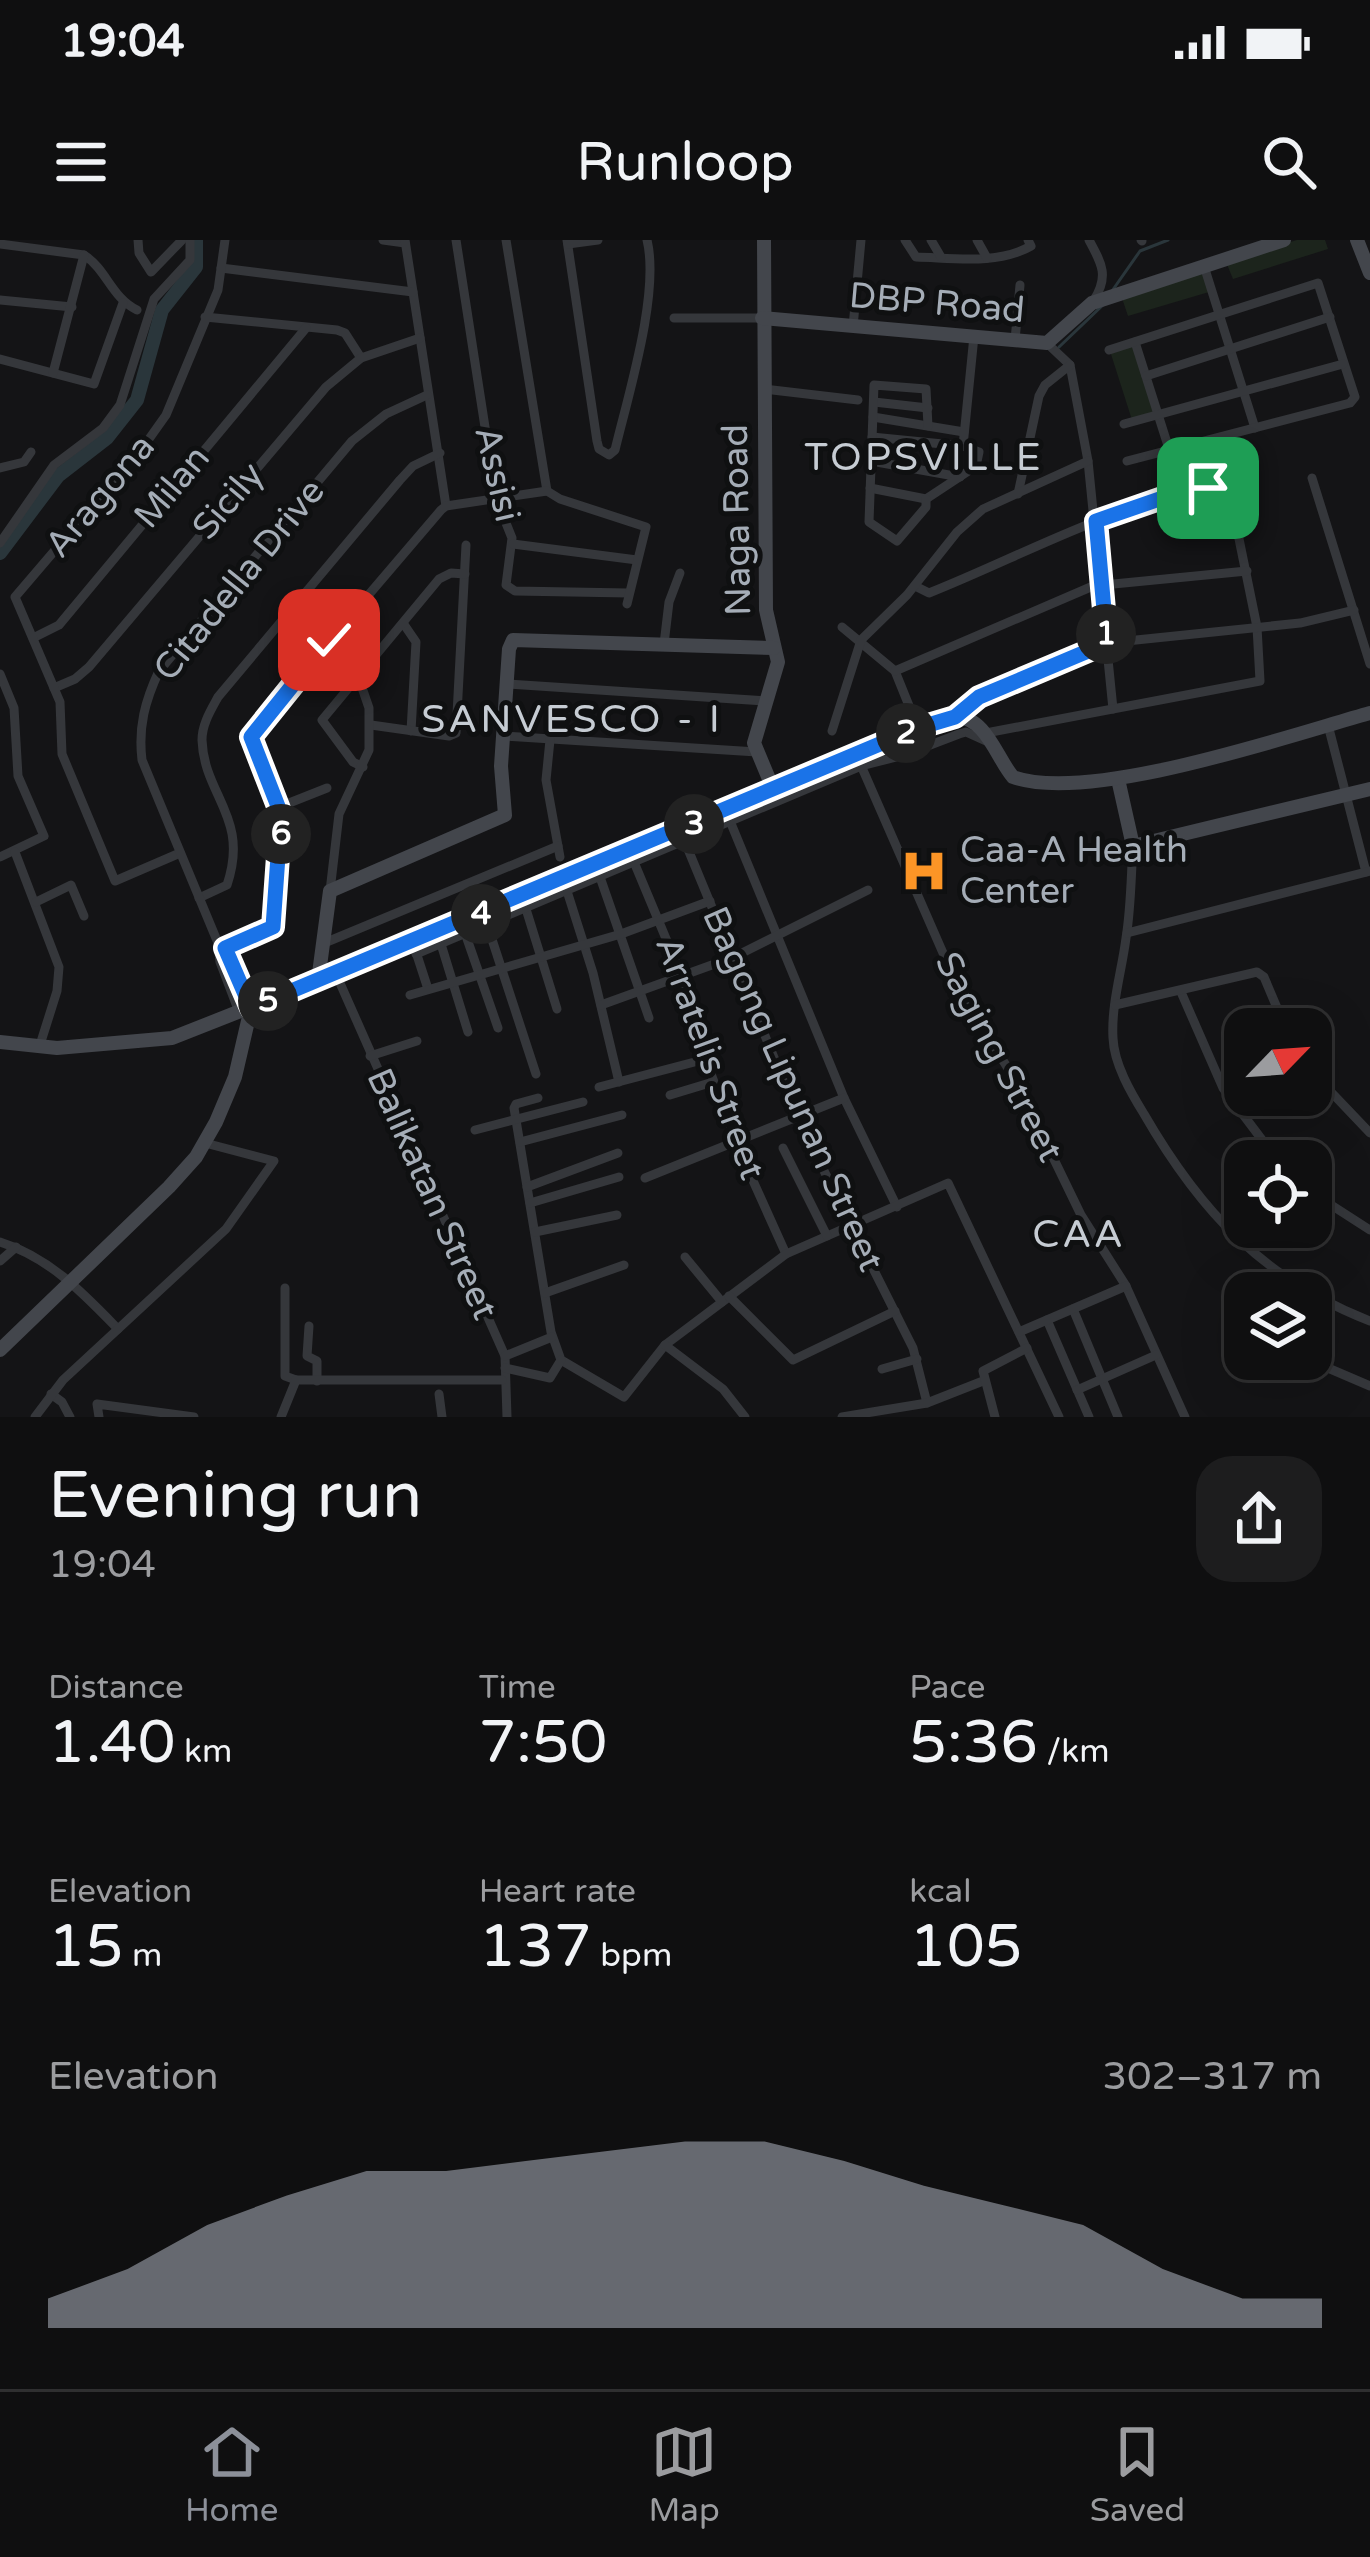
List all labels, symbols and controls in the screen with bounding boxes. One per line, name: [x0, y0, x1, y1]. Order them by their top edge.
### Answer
text: 19:04: [60, 15, 185, 69]
icon: menu: [48, 129, 114, 195]
icon: search: [1256, 129, 1322, 195]
text: Runloop: [576, 130, 794, 195]
street label: DBP Road: [847, 274, 1027, 332]
street label: Assisi: [465, 422, 529, 526]
street label: Naga Road: [714, 424, 760, 616]
street label: Aragona: [36, 426, 164, 566]
district label: TOPSVILLE: [804, 434, 1044, 481]
street label: Milan: [125, 437, 219, 537]
pin: [1157, 437, 1259, 539]
street label: Sicily: [183, 454, 273, 548]
icon: arrive: [1175, 455, 1241, 521]
street label: Citadella Drive: [144, 470, 334, 690]
pin: [278, 589, 380, 691]
pin: 1: [1076, 604, 1136, 664]
icon: check: [296, 607, 362, 673]
text: 1: [1096, 614, 1116, 653]
district label: SANVESCO - I: [421, 696, 723, 743]
pin: 2: [876, 703, 936, 763]
text: 2: [896, 713, 916, 752]
pin: 3: [664, 794, 724, 854]
pin: 6: [251, 804, 311, 864]
text: 3: [684, 804, 704, 843]
text: 6: [271, 814, 291, 853]
place label: Caa-A Health Center: [960, 829, 1188, 913]
hospital icon: Caa-A Health Center: [899, 846, 949, 896]
pin: 4: [451, 884, 511, 944]
text: 4: [471, 894, 491, 933]
street label: Bagong Lipunan Street: [693, 900, 893, 1278]
street label: Arratelis Street: [646, 931, 774, 1185]
street label: Saging Street: [926, 945, 1072, 1169]
pin: 5: [238, 971, 298, 1031]
text: 5: [258, 981, 278, 1020]
north arrow: [1224, 1008, 1332, 1116]
map controls: [1224, 1008, 1332, 1380]
street label: Balikatan Street: [357, 1062, 507, 1326]
button: locate: [1224, 1140, 1332, 1248]
district label: CAA: [1032, 1211, 1126, 1258]
button: layers: [1224, 1272, 1332, 1380]
text: Evening run: [48, 1456, 422, 1536]
button: share: [1196, 1456, 1322, 1582]
text: 19:04: [48, 1541, 156, 1588]
text: Distance: [48, 1668, 184, 1707]
text: Time: [479, 1668, 556, 1707]
text: Pace: [909, 1668, 985, 1707]
text: 1.40: [48, 1707, 175, 1779]
text: 7:50: [479, 1707, 607, 1779]
text: 5:36: [909, 1707, 1038, 1779]
text: km: [175, 1732, 232, 1771]
text: /km: [1038, 1732, 1109, 1771]
text: Elevation: [48, 1872, 192, 1911]
text: Heart rate: [479, 1872, 636, 1911]
text: kcal: [909, 1872, 971, 1911]
text: 15: [48, 1911, 123, 1983]
text: 137: [479, 1911, 592, 1983]
text: 105: [909, 1911, 1022, 1983]
text: m: [123, 1936, 162, 1975]
text: bpm: [592, 1936, 672, 1975]
text: Elevation: [48, 2053, 218, 2100]
text: 302–317 m: [1102, 2053, 1322, 2100]
tab: Home: [185, 2419, 278, 2530]
tab: Map: [648, 2419, 720, 2530]
tab: Saved: [1090, 2419, 1185, 2530]

